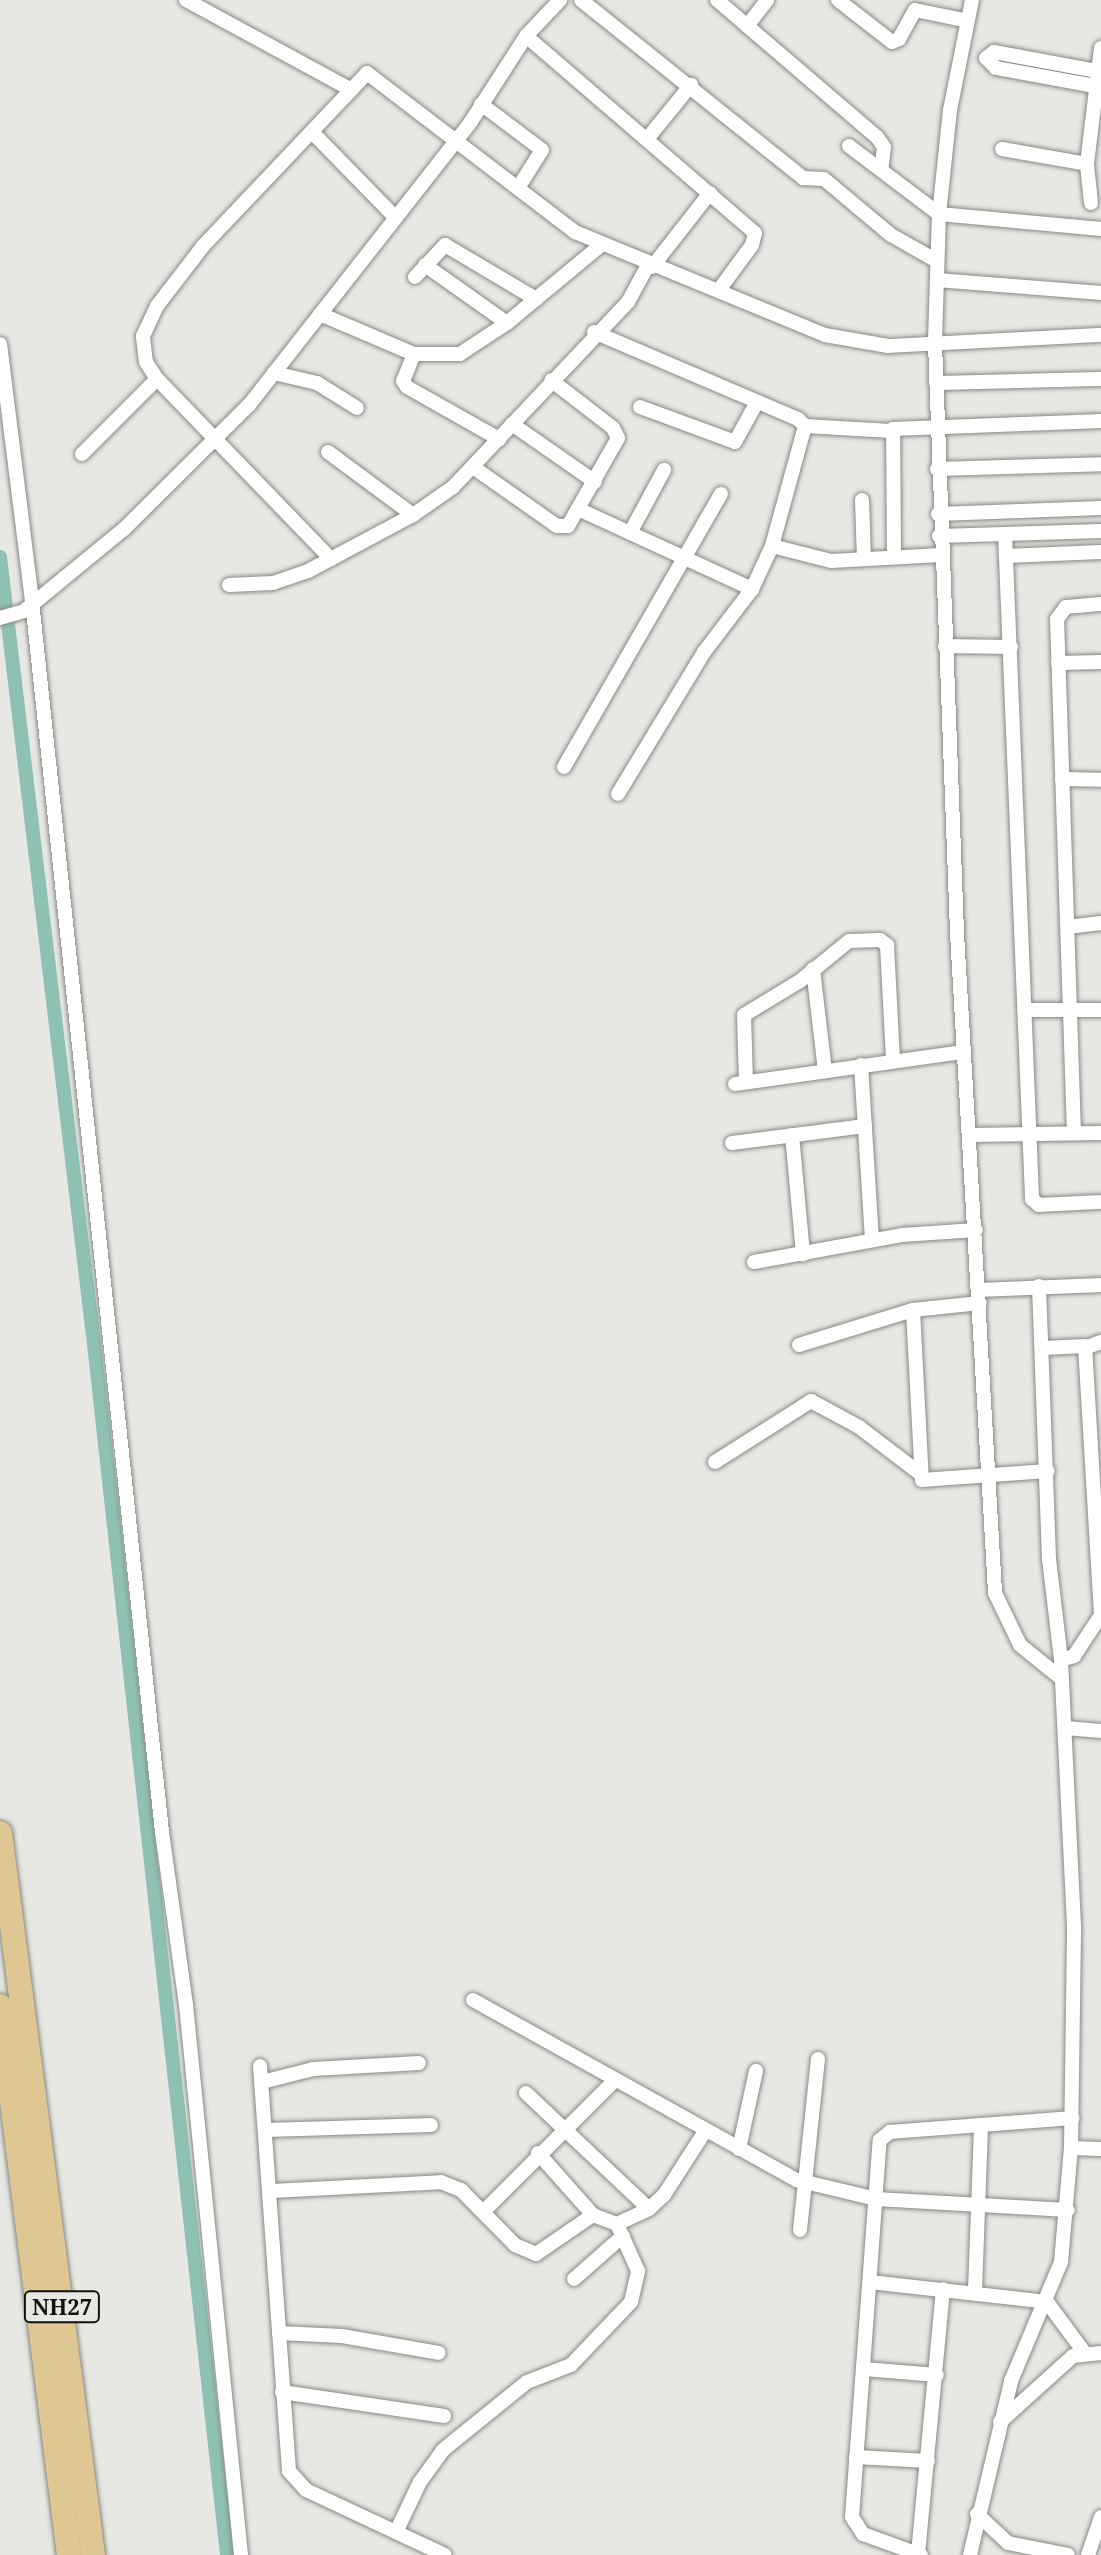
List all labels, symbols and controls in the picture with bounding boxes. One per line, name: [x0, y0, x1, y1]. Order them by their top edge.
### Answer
road number: NH27: [22, 2289, 102, 2325]

